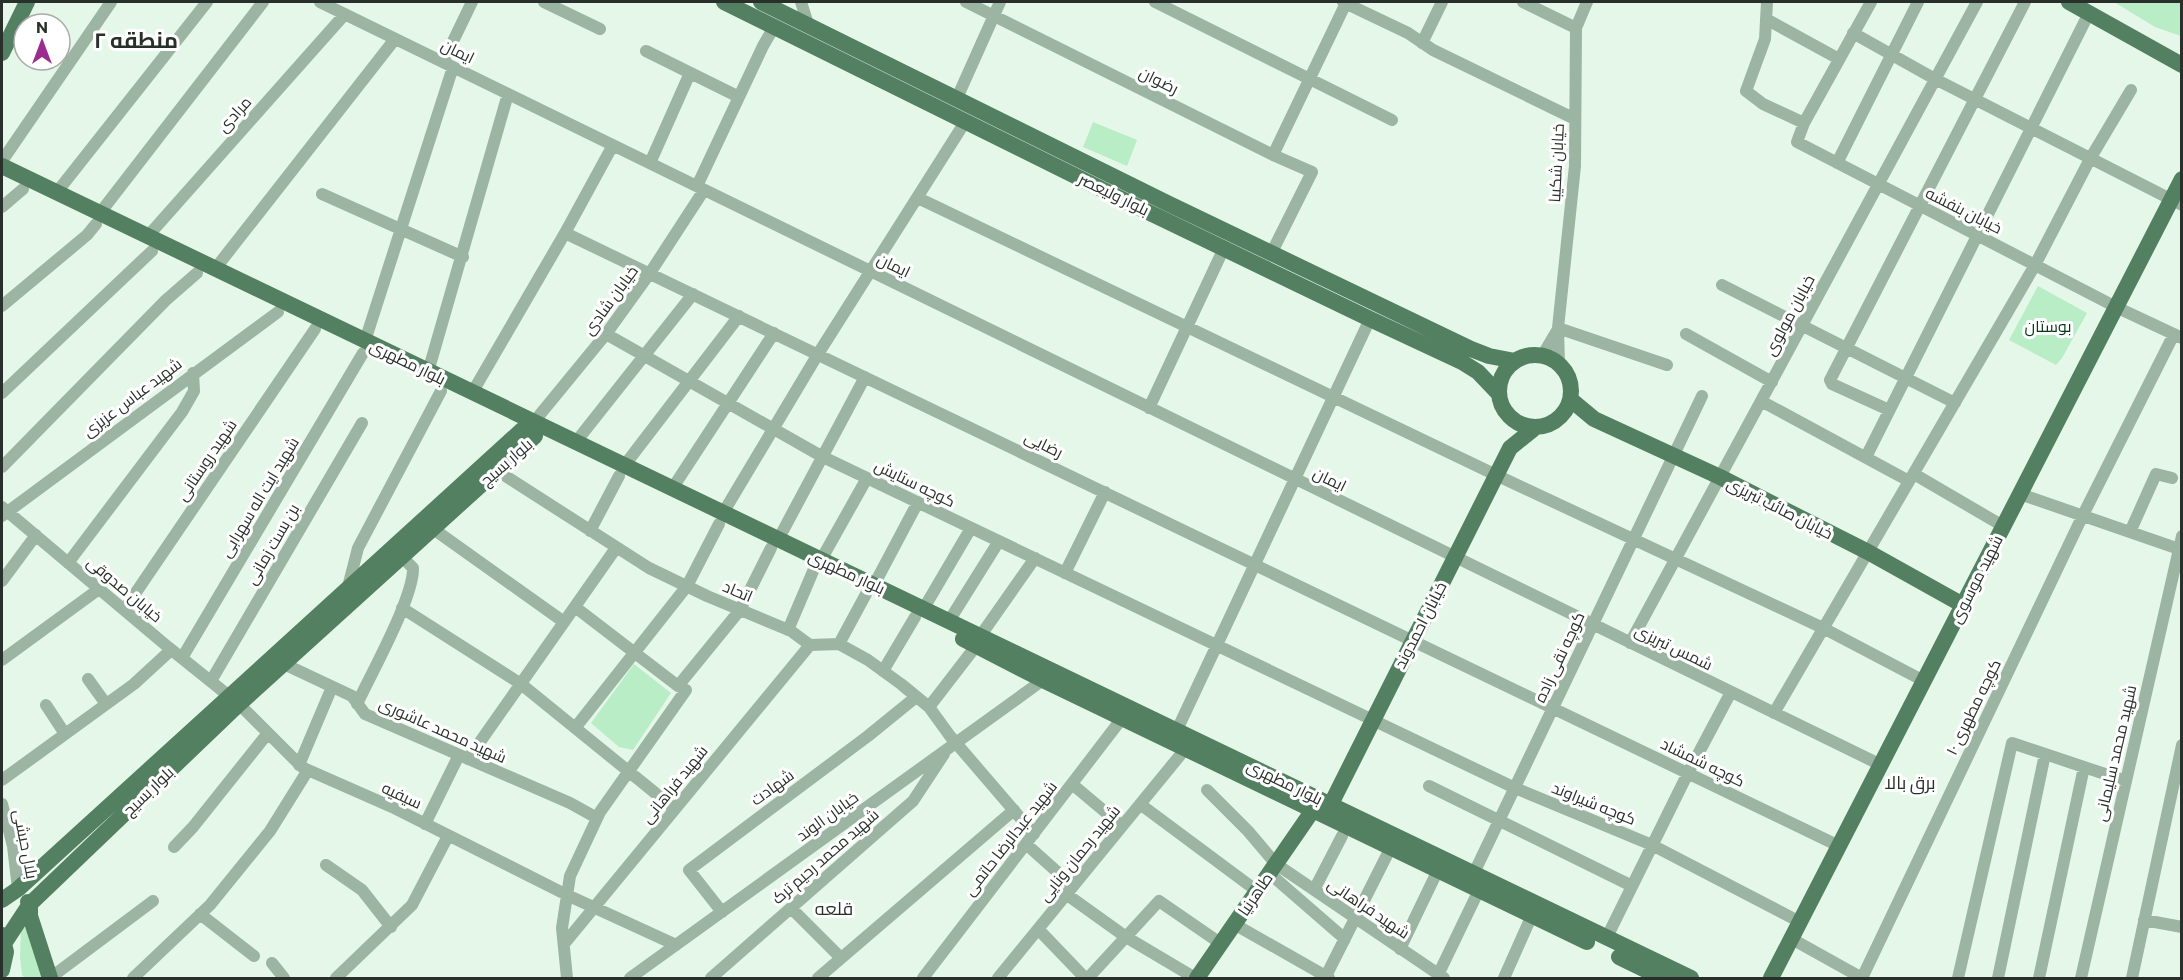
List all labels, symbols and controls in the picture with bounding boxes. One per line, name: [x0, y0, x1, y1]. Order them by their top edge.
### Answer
north arrow: [12, 12, 72, 72]
text: N: [36, 17, 48, 36]
district label: منطقه ۲: [94, 26, 178, 53]
street label: ایمان: [438, 34, 478, 69]
street label: رضوان: [1136, 62, 1182, 99]
street label: مرادی: [213, 92, 256, 137]
street label: خیابان شکیبا: [1544, 123, 1569, 203]
street label: بلوار ولیعصر: [1075, 168, 1153, 220]
street label: خیابان بنفشه: [1922, 182, 2006, 239]
street label: ایمان: [874, 248, 914, 283]
street label: خیابان شادی: [578, 261, 643, 339]
street label: خیابان مولوی: [1759, 271, 1819, 359]
park label: بوستان: [2025, 316, 2071, 337]
street label: بلوار مطهری: [366, 335, 449, 390]
street label: شهید عباس عزیزی: [78, 353, 186, 442]
street label: شهید روستانی: [171, 415, 241, 505]
street label: رضایی: [1021, 426, 1067, 463]
street label: شهید ایت اله سهرابی: [215, 433, 304, 561]
street label: بلوار بسیج: [476, 434, 538, 492]
street label: کوچه ستایش: [870, 455, 959, 513]
street label: ایمان: [1310, 462, 1350, 497]
street label: خیابان صائب تبریزی: [1723, 473, 1836, 544]
street label: بن بست زمانی: [241, 500, 304, 589]
street label: شهید موسوی: [1945, 531, 2008, 627]
street label: بلوار مطهری: [805, 546, 888, 599]
street label: خیابان صدوقی: [83, 552, 167, 627]
street label: اتحاد: [720, 576, 756, 605]
street label: خیابان احمدوند: [1389, 578, 1451, 672]
street label: کوچه نقی زاده: [1529, 608, 1591, 706]
street label: شمس تبریزی: [1631, 620, 1716, 675]
street label: کوچه مطهری ۱۰: [1941, 656, 2007, 759]
street label: شهید محمد سلیمانی: [2090, 683, 2141, 823]
street label: شهید محمد عاشوری: [376, 693, 510, 768]
street label: کوچه شمشاد: [1657, 733, 1748, 793]
street label: شهید فراهانی: [636, 741, 712, 828]
street label: بلوار مطهری: [1243, 755, 1326, 810]
street label: بلوار بسیج: [118, 762, 179, 821]
street label: شهادت: [746, 765, 798, 810]
district label: برق بالا: [1885, 771, 1935, 795]
street label: سیفیه: [379, 777, 425, 813]
street label: شهید عبدالرضا حاتمی: [959, 777, 1062, 900]
street label: کوچه شیراوند: [1548, 777, 1639, 831]
street label: خیابان الوند: [792, 787, 863, 846]
street label: شهید رحمان ونایی: [1034, 801, 1125, 906]
street label: شهید محمد رحیم ترک: [767, 804, 884, 909]
street label: بلال حبشی: [9, 808, 43, 881]
street label: طاهرنیا: [1233, 869, 1277, 919]
street label: شهید فراهانی: [1324, 873, 1414, 944]
district label: قلعه: [815, 897, 853, 919]

